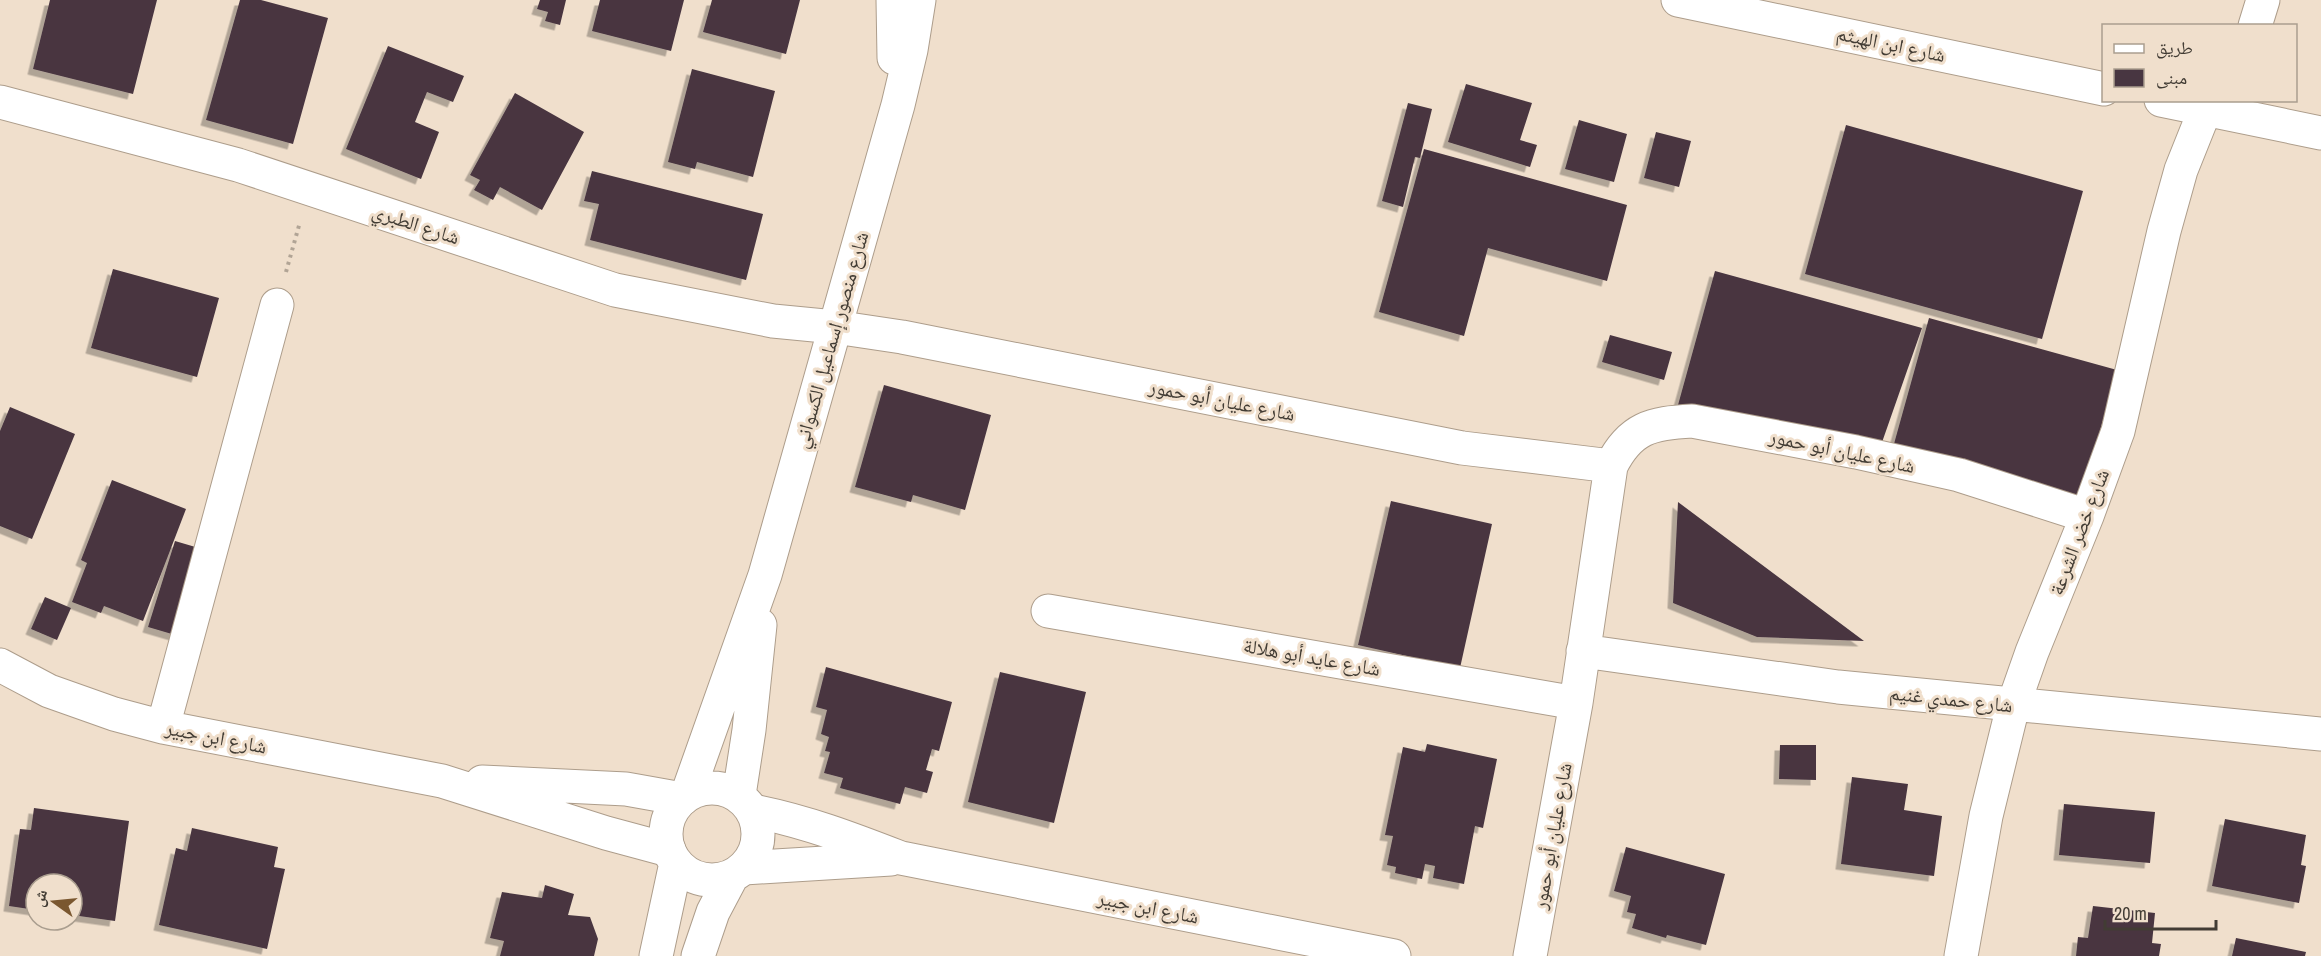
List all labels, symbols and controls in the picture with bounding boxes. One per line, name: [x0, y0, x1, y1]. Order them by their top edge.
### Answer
street label: شارع ابن الهيثم: [1834, 19, 1948, 69]
legend: [2102, 24, 2297, 102]
text: طريق: [2156, 35, 2193, 60]
text: مبنى: [2156, 65, 2187, 90]
street label: شارع الطبري: [368, 197, 463, 253]
street label: شارع منصور إسماعيل الكسواني: [787, 228, 877, 452]
street label: شارع عليان أبو حمور: [1146, 372, 1297, 427]
street label: شارع عليان أبو حمور: [1766, 422, 1917, 479]
street label: شارع خضر الشرعة: [2042, 465, 2115, 599]
street label: شارع عايد أبو هلالة: [1242, 631, 1383, 682]
street label: شارع حمدي غنيم: [1888, 679, 2014, 721]
street label: شارع ابن جبير: [162, 713, 269, 760]
street label: شارع عليان أبو حمور: [1525, 761, 1578, 912]
north arrow: [24, 872, 84, 932]
street label: شارع ابن جبير: [1094, 883, 1201, 930]
text: ش: [27, 887, 52, 909]
scale bar: [2105, 893, 2216, 931]
text: 20 m: [2114, 901, 2147, 926]

